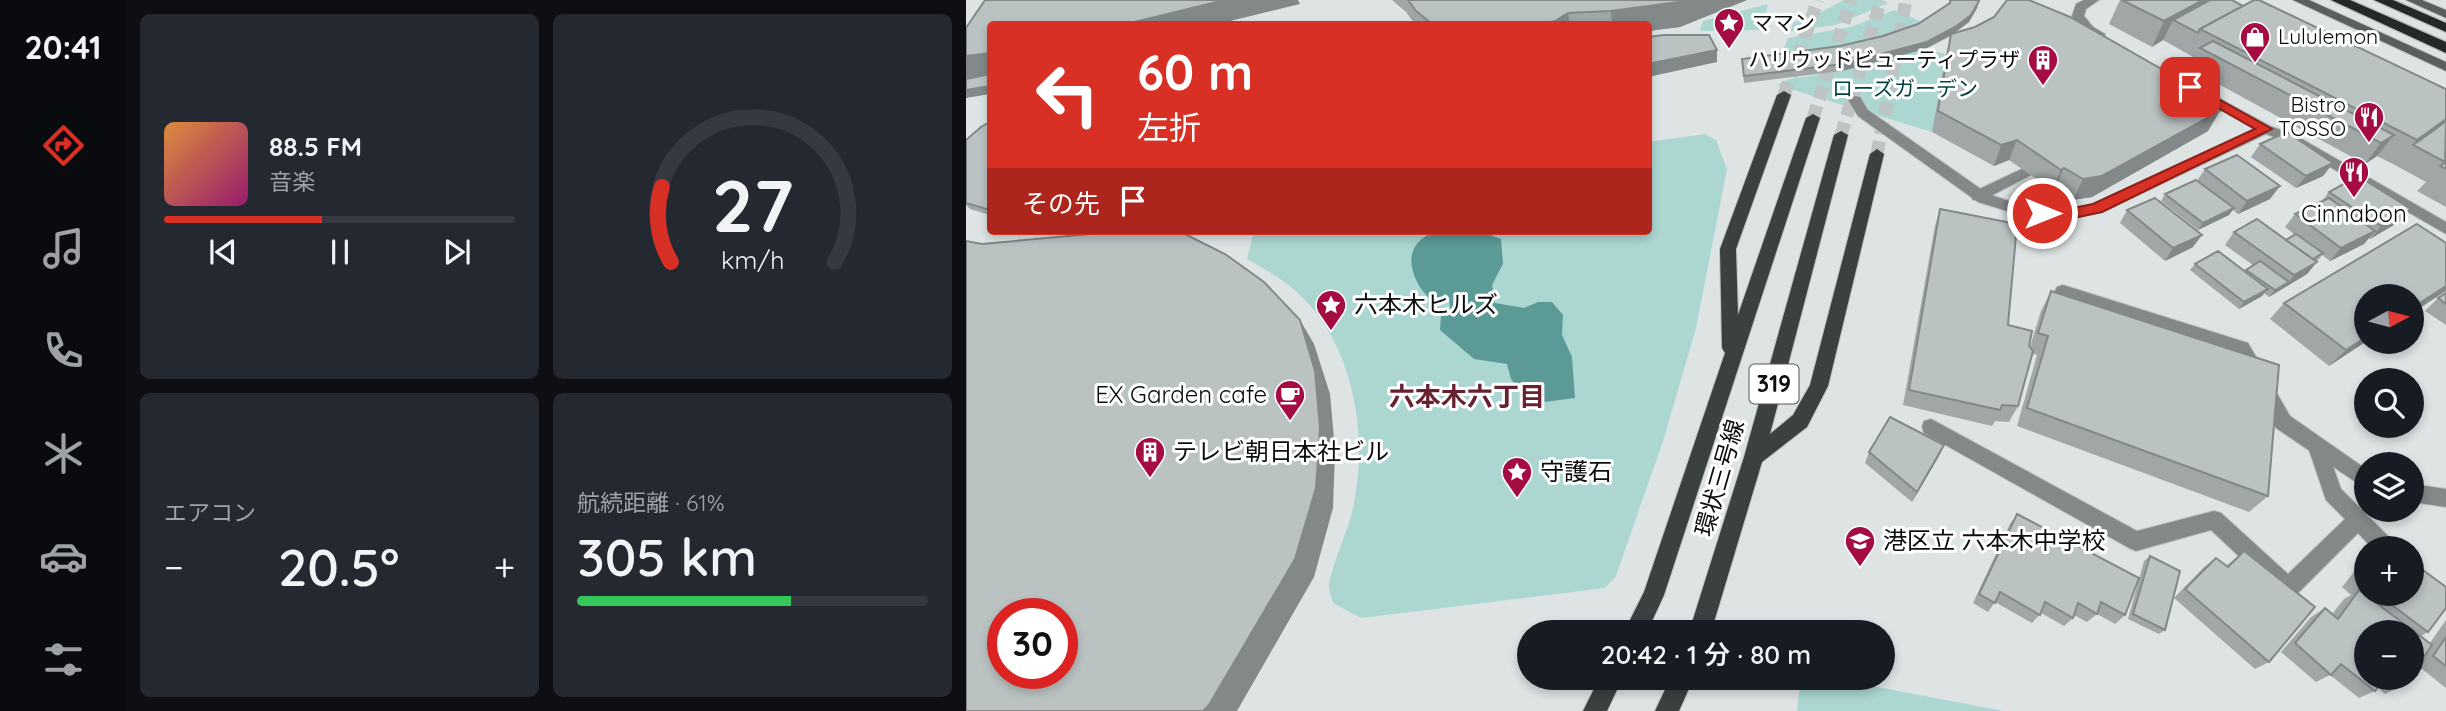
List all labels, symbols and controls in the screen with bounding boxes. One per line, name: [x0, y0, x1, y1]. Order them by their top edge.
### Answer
place icon: ママン: [1712, 6, 1746, 50]
place label: ママン: [1752, 9, 1815, 35]
shop icon: Lululemon: [2238, 20, 2272, 64]
place label: Lululemon: [2278, 23, 2378, 49]
text: 20:41: [25, 27, 101, 67]
text: 60 m: [1137, 41, 1253, 102]
building icon: ハリウッドビューティプラザ: [2026, 43, 2060, 87]
place label: ハリウッドビューティプラザ: [1748, 46, 2020, 72]
icon: left: [1022, 49, 1113, 140]
pin: [2160, 57, 2220, 117]
icon: arrive: [2171, 68, 2209, 106]
park label: ローズガーデン: [1832, 75, 1978, 101]
place label: Bistro TOSSO: [2278, 91, 2346, 141]
restaurant icon: Bistro TOSSO: [2352, 100, 2386, 144]
text: 左折: [1137, 107, 1201, 147]
icon: directions: [39, 121, 88, 170]
text: 88.5 FM: [269, 130, 362, 163]
restaurant icon: Cinnabon: [2337, 155, 2371, 199]
text: 27: [712, 160, 793, 251]
text: 音楽: [269, 167, 315, 196]
position arrow: [2005, 176, 2079, 250]
icon: arrive: [1114, 182, 1152, 220]
text: その先: [1022, 187, 1100, 220]
place label: Cinnabon: [2301, 198, 2407, 228]
icon: music: [39, 224, 88, 273]
icon: previous: [204, 233, 242, 271]
icon: pause: [321, 233, 359, 271]
icon: next: [438, 233, 476, 271]
text: km/h: [721, 244, 784, 275]
north arrow: [2354, 284, 2424, 354]
map controls: [2354, 284, 2424, 690]
place icon: 六本木ヒルズ: [1314, 288, 1348, 332]
place label: 六本木ヒルズ: [1354, 289, 1498, 319]
icon: phone: [39, 326, 88, 375]
road number: 319: [1750, 364, 1798, 404]
button: search: [2354, 368, 2424, 438]
cafe icon: EX Garden cafe: [1273, 378, 1307, 422]
place label: EX Garden cafe: [1095, 379, 1267, 409]
district label: 六本木六丁目: [1389, 380, 1545, 413]
street label: 環状三号線: [1688, 416, 1750, 540]
icon: climate: [39, 429, 88, 478]
building icon: テレビ朝日本社ビル: [1133, 435, 1167, 479]
place label: テレビ朝日本社ビル: [1173, 436, 1389, 466]
button: layers: [2354, 452, 2424, 522]
place icon: 守護石: [1500, 455, 1534, 499]
place label: 守護石: [1540, 456, 1612, 486]
text: 航続距離 · 61%: [577, 488, 725, 517]
text: エアコン: [164, 498, 256, 527]
text: 305 km: [577, 524, 757, 589]
school or university icon: 港区立 六本木中学校: [1843, 524, 1877, 568]
place label: 港区立 六本木中学校: [1883, 525, 2106, 555]
icon: car: [39, 532, 88, 581]
text: 20.5°: [278, 534, 399, 599]
button: +: [2354, 536, 2424, 606]
text: −: [164, 543, 184, 591]
text: +: [494, 543, 515, 591]
speed limit sign: 30: [987, 598, 1078, 689]
button: −: [2354, 620, 2424, 690]
icon: filters: [39, 635, 88, 684]
text: 20:42 · 1 分 · 80 m: [1601, 638, 1811, 671]

